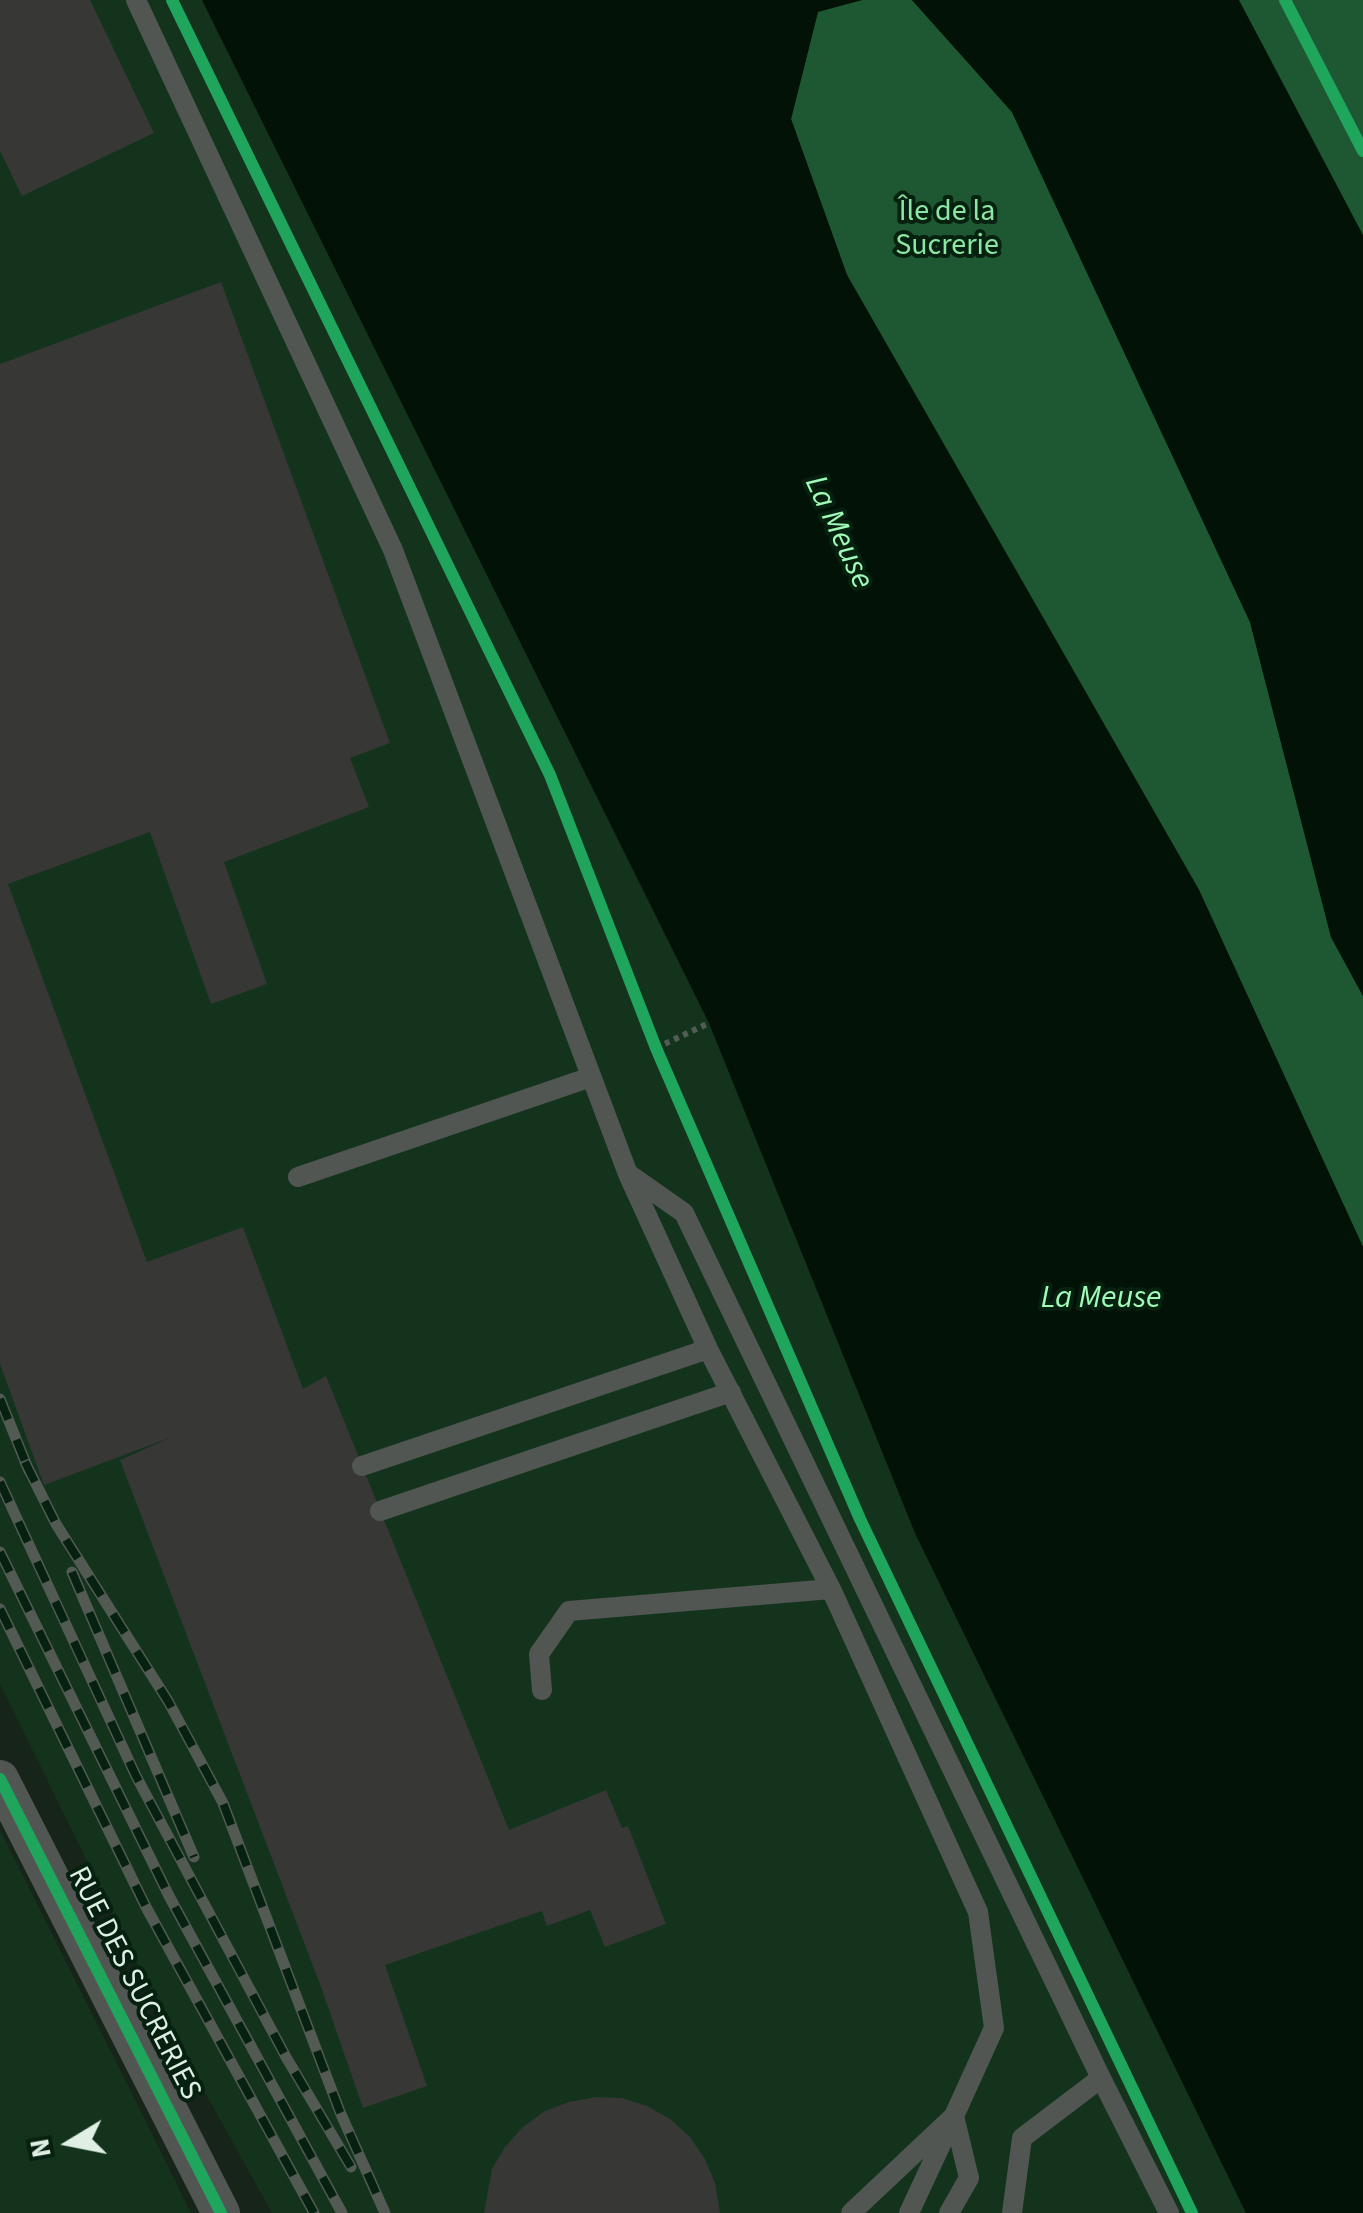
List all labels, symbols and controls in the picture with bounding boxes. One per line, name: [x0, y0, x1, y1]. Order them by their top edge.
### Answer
park label: Île de la Sucrerie: [895, 195, 999, 266]
water label: La Meuse: [794, 470, 880, 596]
water label: La Meuse: [1041, 1281, 1161, 1319]
street label: RUE DES SUCRERIES: [59, 1861, 207, 2107]
north arrow: [20, 2093, 120, 2193]
text: N: [19, 2136, 62, 2161]

